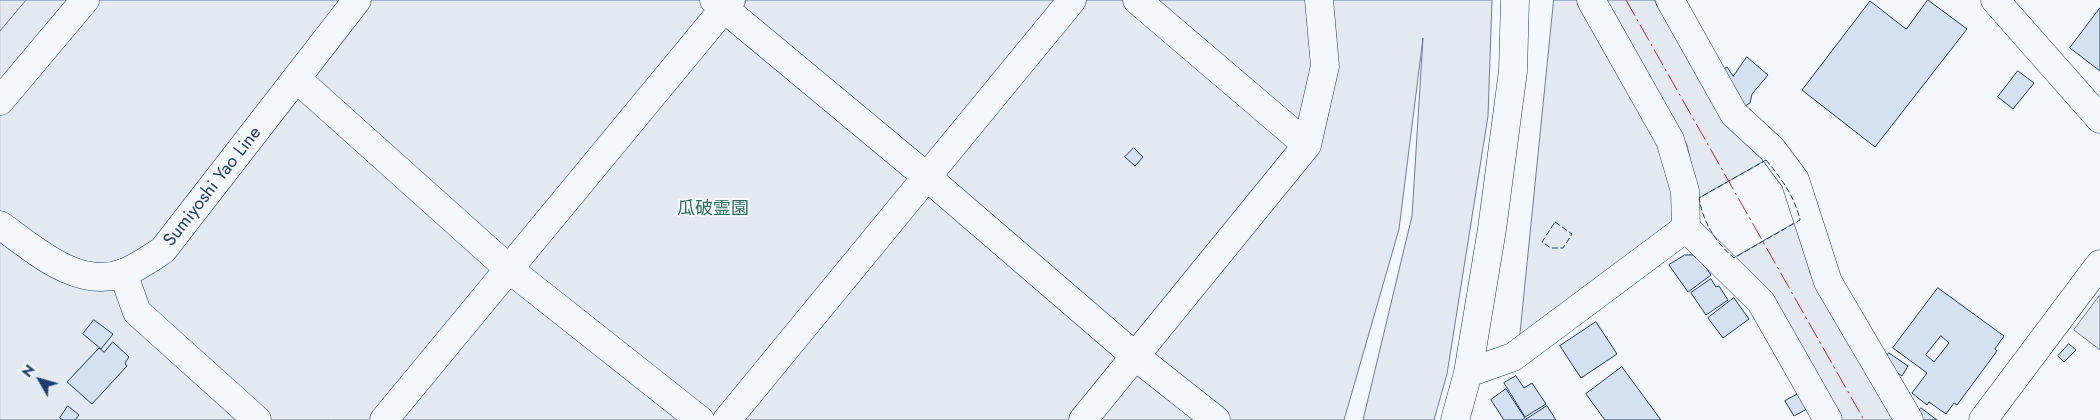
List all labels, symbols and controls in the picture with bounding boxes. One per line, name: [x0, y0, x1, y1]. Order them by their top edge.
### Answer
street label: Sumiyoshi Yao Line: [160, 123, 266, 251]
park label: 瓜破霊園: [677, 199, 749, 221]
north arrow: [15, 355, 65, 405]
text: N: [17, 360, 39, 381]

